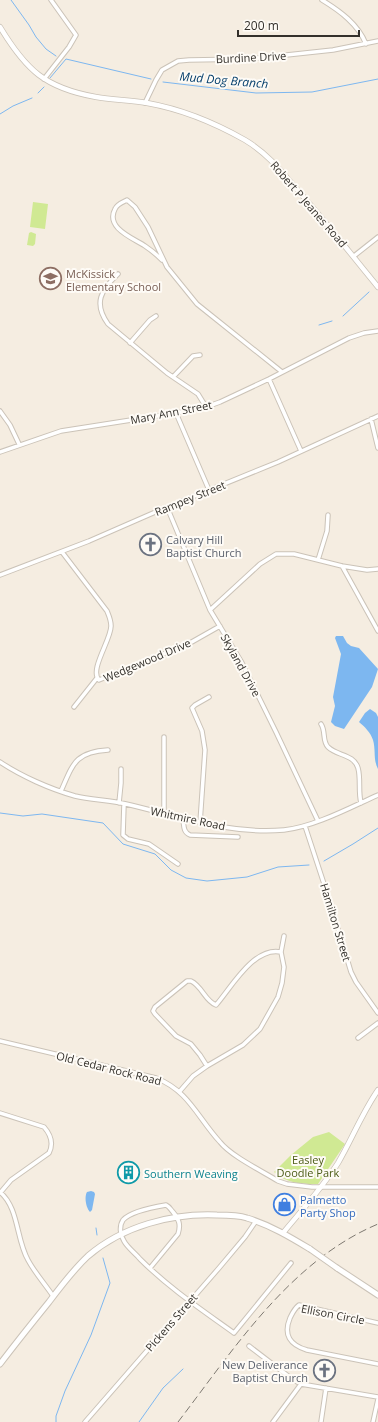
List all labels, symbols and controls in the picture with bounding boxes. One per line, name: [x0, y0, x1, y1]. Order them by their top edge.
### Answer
scale bar: [238, 12, 359, 38]
text: 200 m: [244, 17, 279, 34]
street label: Burdine Drive: [215, 48, 287, 66]
water label: Mud Dog Branch: [179, 68, 269, 92]
street label: Robert P Jeanes Road: [267, 158, 351, 250]
school or university icon: McKissick Elementary School: [38, 266, 64, 292]
place label: McKissick Elementary School: [66, 266, 161, 294]
street label: Mary Ann Street: [129, 397, 213, 427]
street label: Rampey Street: [152, 477, 228, 519]
church icon: Calvary Hill Baptist Church: [137, 532, 163, 558]
place label: Calvary Hill Baptist Church: [166, 532, 242, 560]
street label: Skyland Drive: [218, 631, 264, 699]
street label: Wedgewood Drive: [101, 635, 193, 685]
street label: Whitmire Road: [149, 803, 227, 833]
street label: Hamilton Street: [317, 881, 355, 963]
street label: Old Cedar Rock Road: [55, 1048, 163, 1088]
park label: Easley Doodle Park: [277, 1152, 340, 1180]
building icon: Southern Weaving: [116, 1160, 142, 1186]
place label: Southern Weaving: [144, 1166, 238, 1181]
shop icon: Palmetto Party Shop: [272, 1192, 298, 1218]
place label: Palmetto Party Shop: [300, 1192, 356, 1220]
street label: Pickens Street: [142, 1290, 200, 1354]
street label: Ellison Circle: [300, 1300, 366, 1328]
place label: New Deliverance Baptist Church: [222, 1357, 308, 1385]
church icon: New Deliverance Baptist Church: [311, 1357, 337, 1383]

